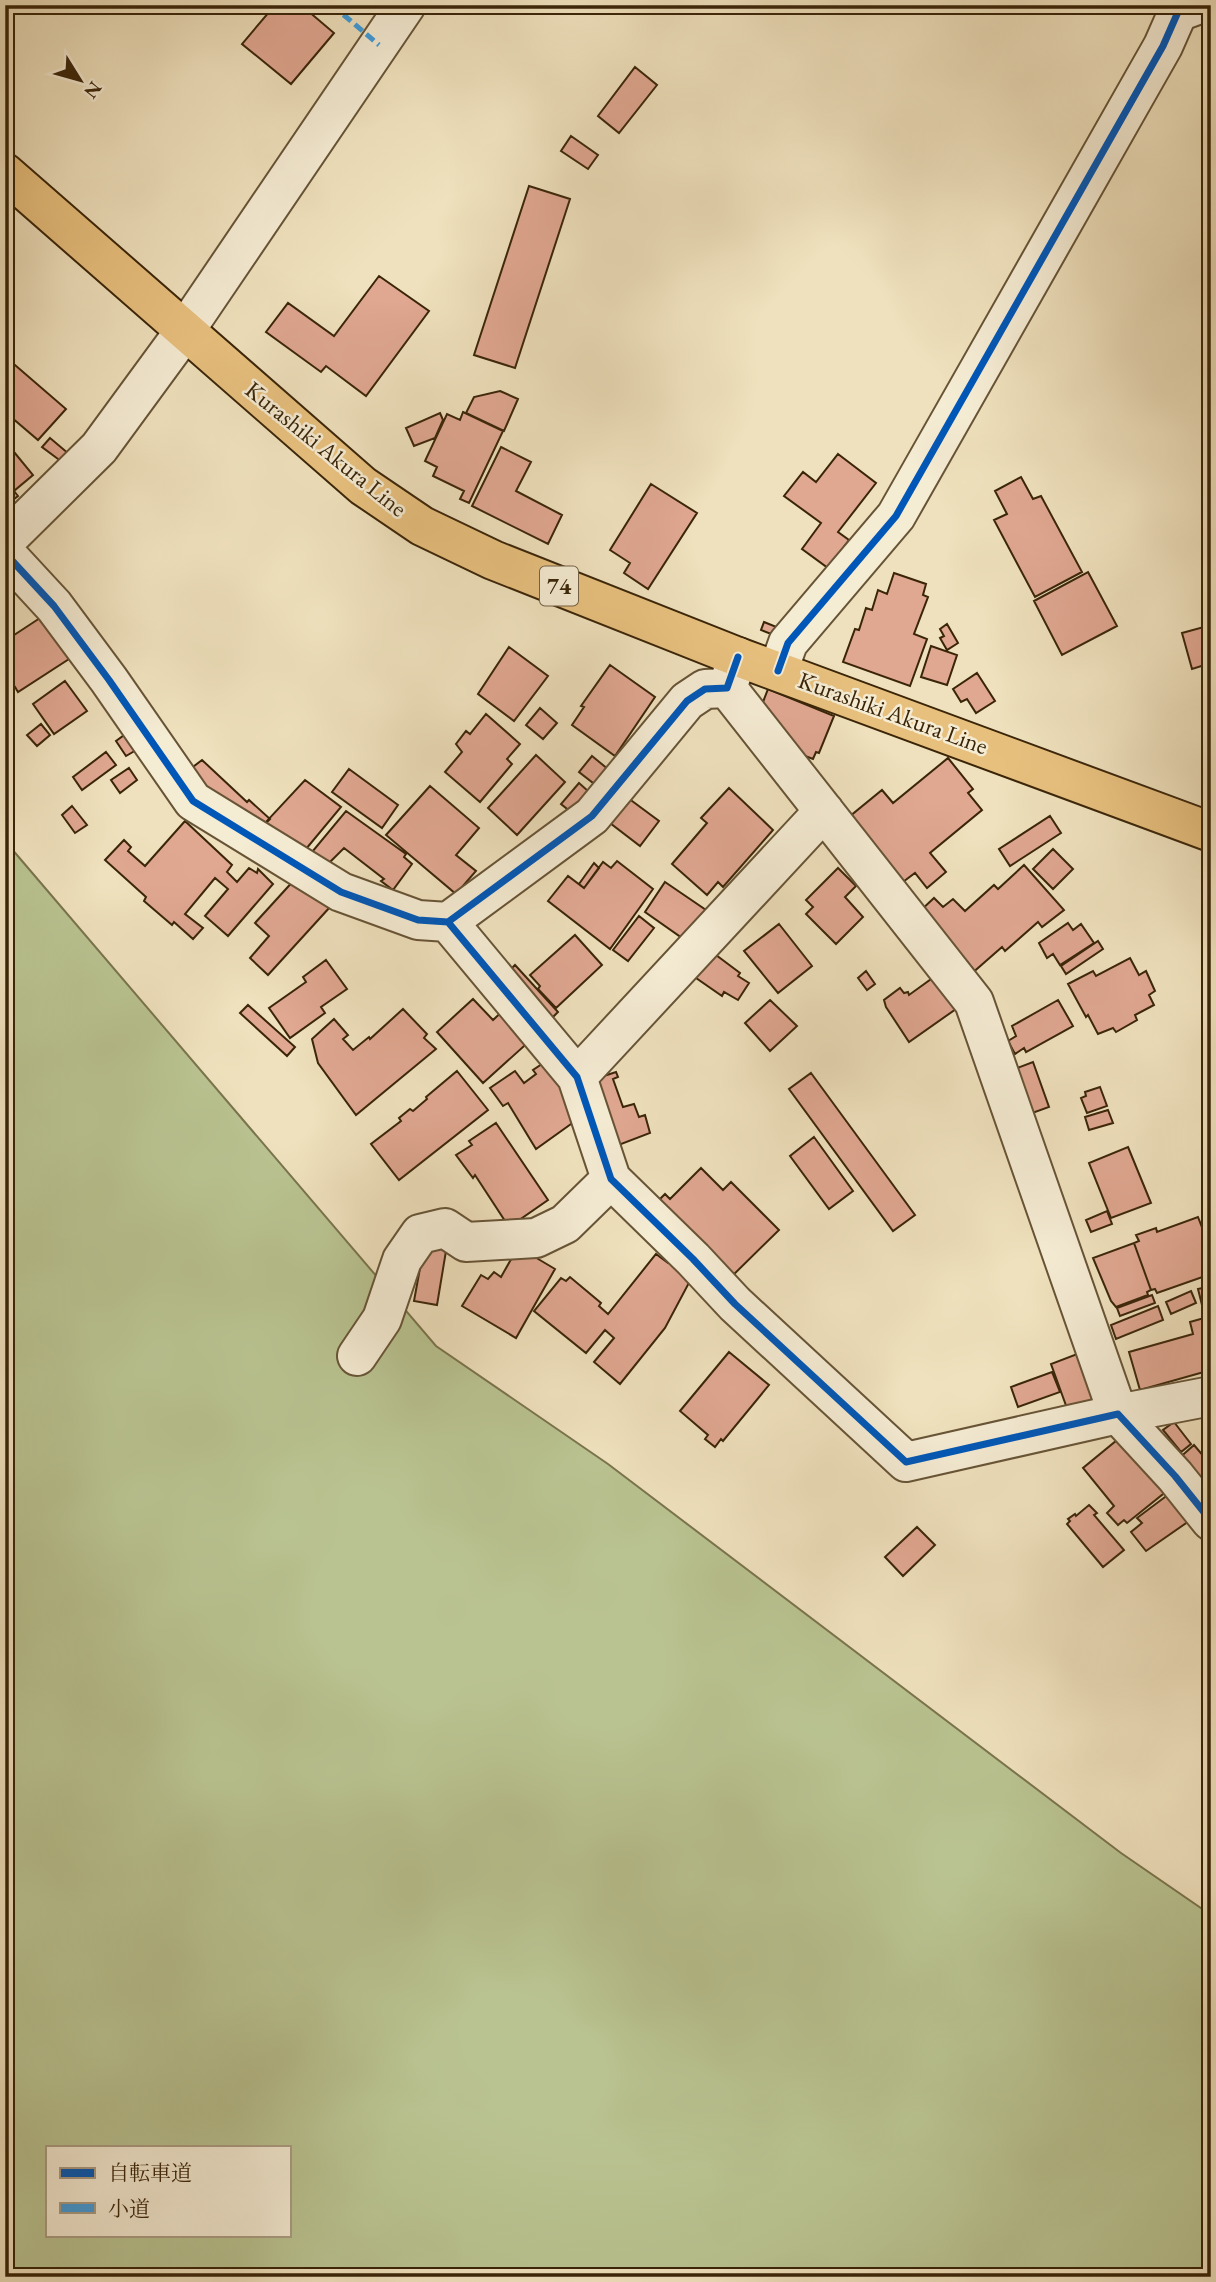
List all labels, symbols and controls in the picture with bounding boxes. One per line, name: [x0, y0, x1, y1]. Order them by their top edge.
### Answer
north arrow: [46, 46, 116, 116]
text: N: [78, 76, 108, 104]
street label: Kurashiki Akura Line: [239, 374, 414, 523]
road number: 74: [540, 566, 578, 606]
street label: Kurashiki Akura Line: [794, 664, 992, 761]
legend: [46, 2146, 290, 2236]
text: 自転車道: [108, 2159, 192, 2186]
text: 小道: [108, 2195, 150, 2222]

